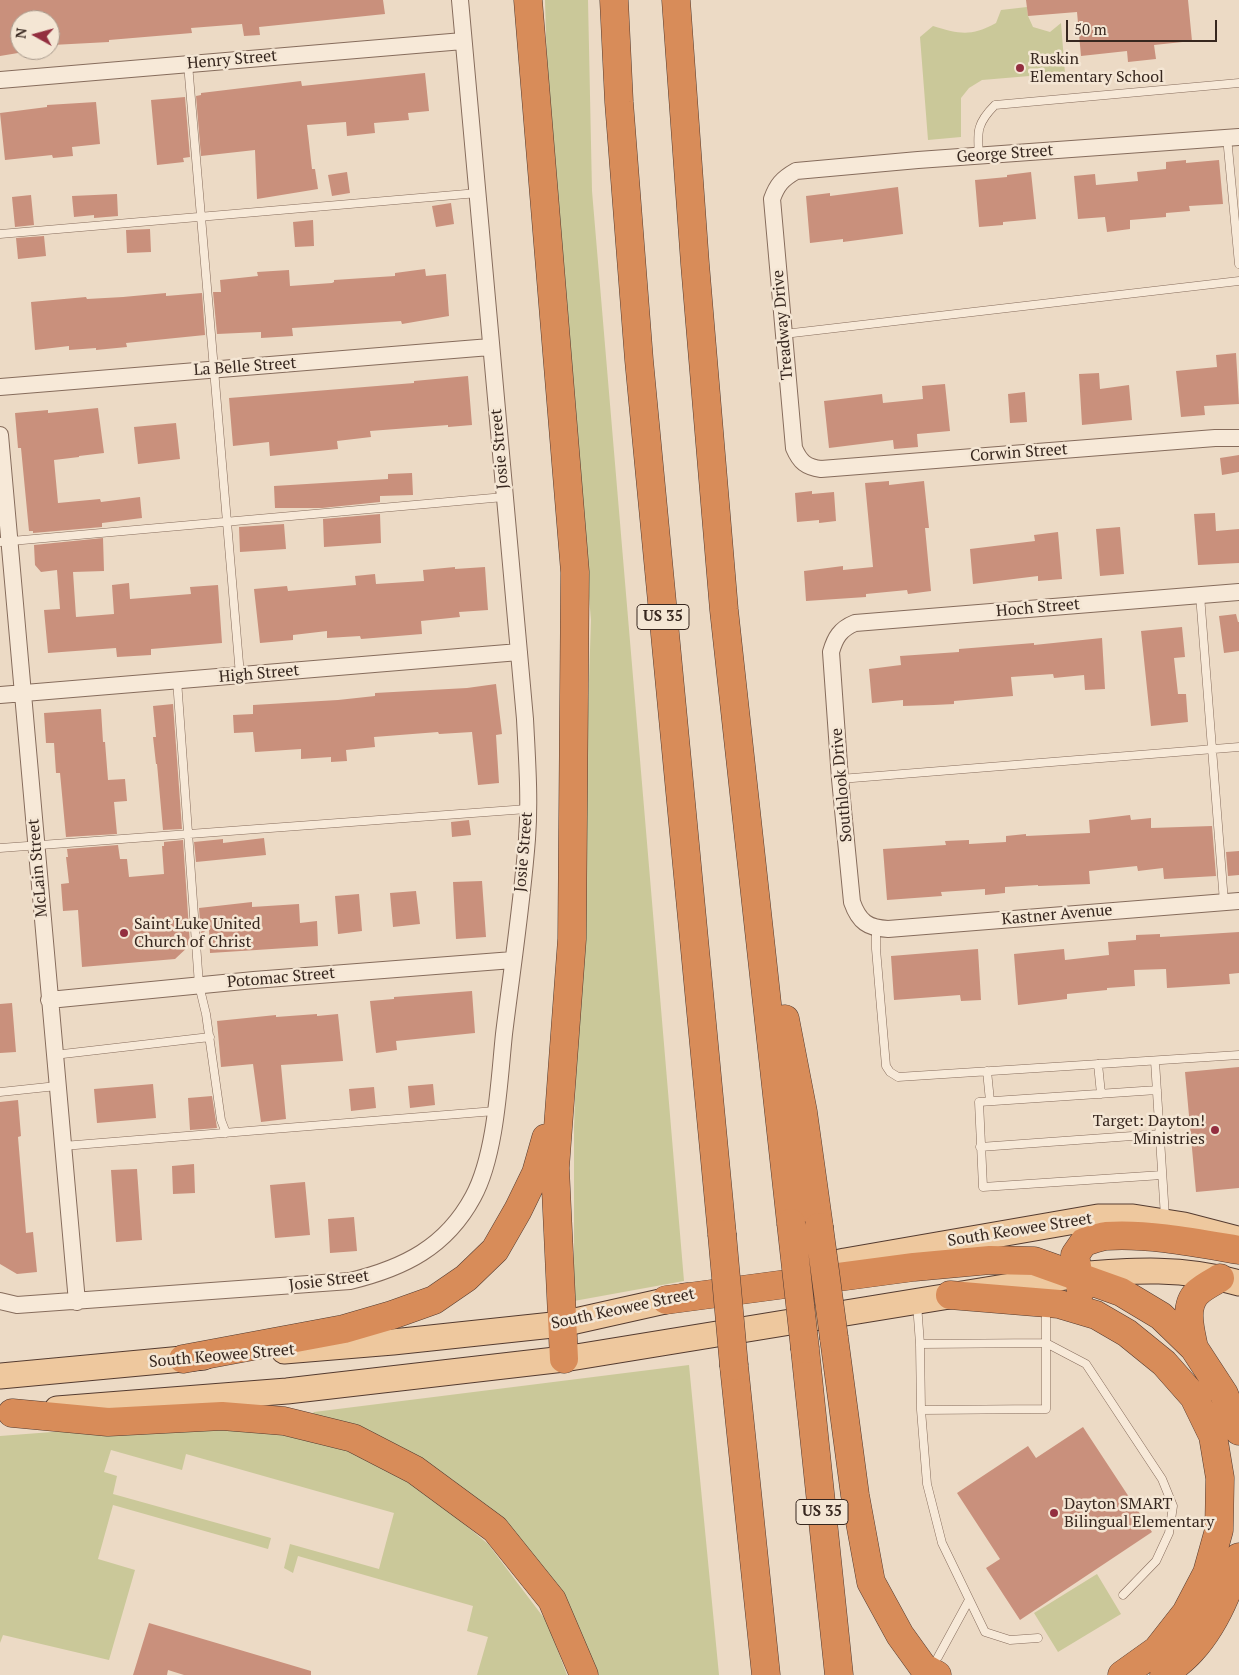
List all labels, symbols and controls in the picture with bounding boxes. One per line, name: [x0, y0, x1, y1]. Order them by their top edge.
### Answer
north arrow: [10, 10, 60, 60]
scale bar: [1069, 10, 1220, 42]
text: 50 m: [1074, 19, 1107, 39]
text: N: [11, 27, 31, 40]
street label: Henry Street: [186, 47, 278, 73]
place label: Ruskin Elementary School: [1030, 49, 1164, 87]
marker: Ruskin Elementary School: [1014, 62, 1026, 74]
street label: George Street: [956, 141, 1054, 167]
street label: Treadway Drive: [769, 269, 797, 381]
street label: La Belle Street: [193, 354, 297, 380]
street label: Josie Street: [487, 408, 513, 490]
street label: Corwin Street: [970, 440, 1068, 466]
street label: Hoch Street: [995, 595, 1081, 621]
road number: US 35: [637, 604, 689, 630]
street label: High Street: [218, 661, 300, 687]
street label: Southlook Drive: [827, 727, 857, 843]
street label: Josie Street: [511, 811, 537, 893]
street label: McLain Street: [24, 818, 52, 918]
street label: Kastner Avenue: [1001, 901, 1113, 929]
place label: Saint Luke United Church of Christ: [134, 914, 261, 952]
marker: Saint Luke United Church of Christ: [118, 927, 130, 939]
street label: Potomac Street: [226, 964, 336, 992]
place label: Target: Dayton! Ministries: [1093, 1111, 1205, 1149]
marker: Target: Dayton! Ministries: [1209, 1124, 1221, 1136]
street label: South Keowee Street: [946, 1209, 1094, 1251]
street label: Josie Street: [288, 1267, 370, 1295]
street label: South Keowee Street: [549, 1284, 697, 1334]
street label: South Keowee Street: [148, 1340, 296, 1372]
place label: Dayton SMART Bilingual Elementary: [1064, 1494, 1214, 1532]
road number: US 35: [796, 1500, 848, 1524]
marker: Dayton SMART Bilingual Elementary: [1048, 1507, 1060, 1519]

